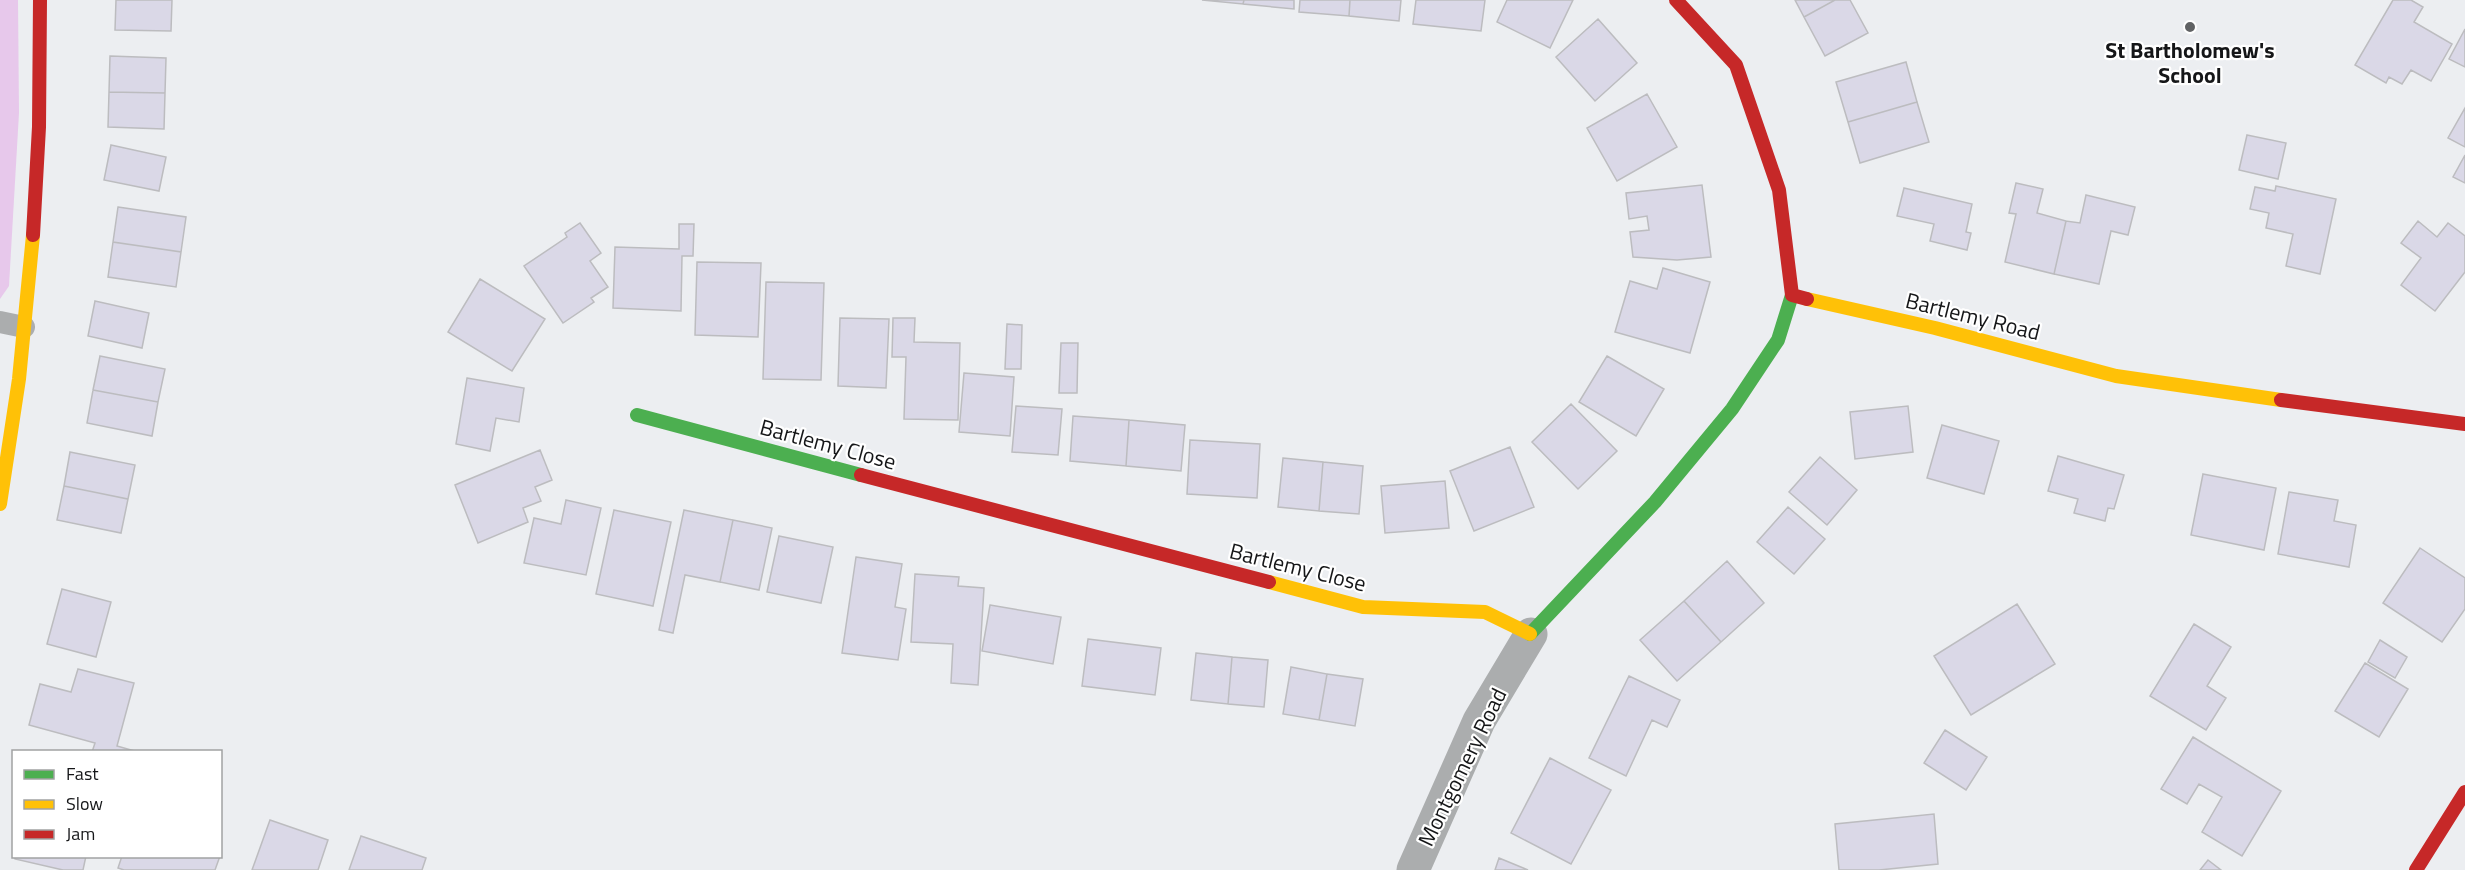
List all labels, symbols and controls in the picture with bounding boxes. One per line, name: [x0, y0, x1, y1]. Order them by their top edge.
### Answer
marker: St Bartholomew's School: [2183, 20, 2197, 34]
place label: St Bartholomew's School: [2105, 33, 2275, 92]
street label: Bartlemy Road: [1902, 283, 2044, 349]
street label: Bartlemy Close: [756, 409, 900, 479]
street label: Bartlemy Close: [1226, 534, 1370, 600]
street label: Montgomery Road: [1409, 682, 1515, 852]
legend: [12, 750, 222, 858]
text: Fast: [66, 760, 99, 787]
text: Slow: [66, 790, 103, 817]
text: Jam: [66, 820, 95, 847]

